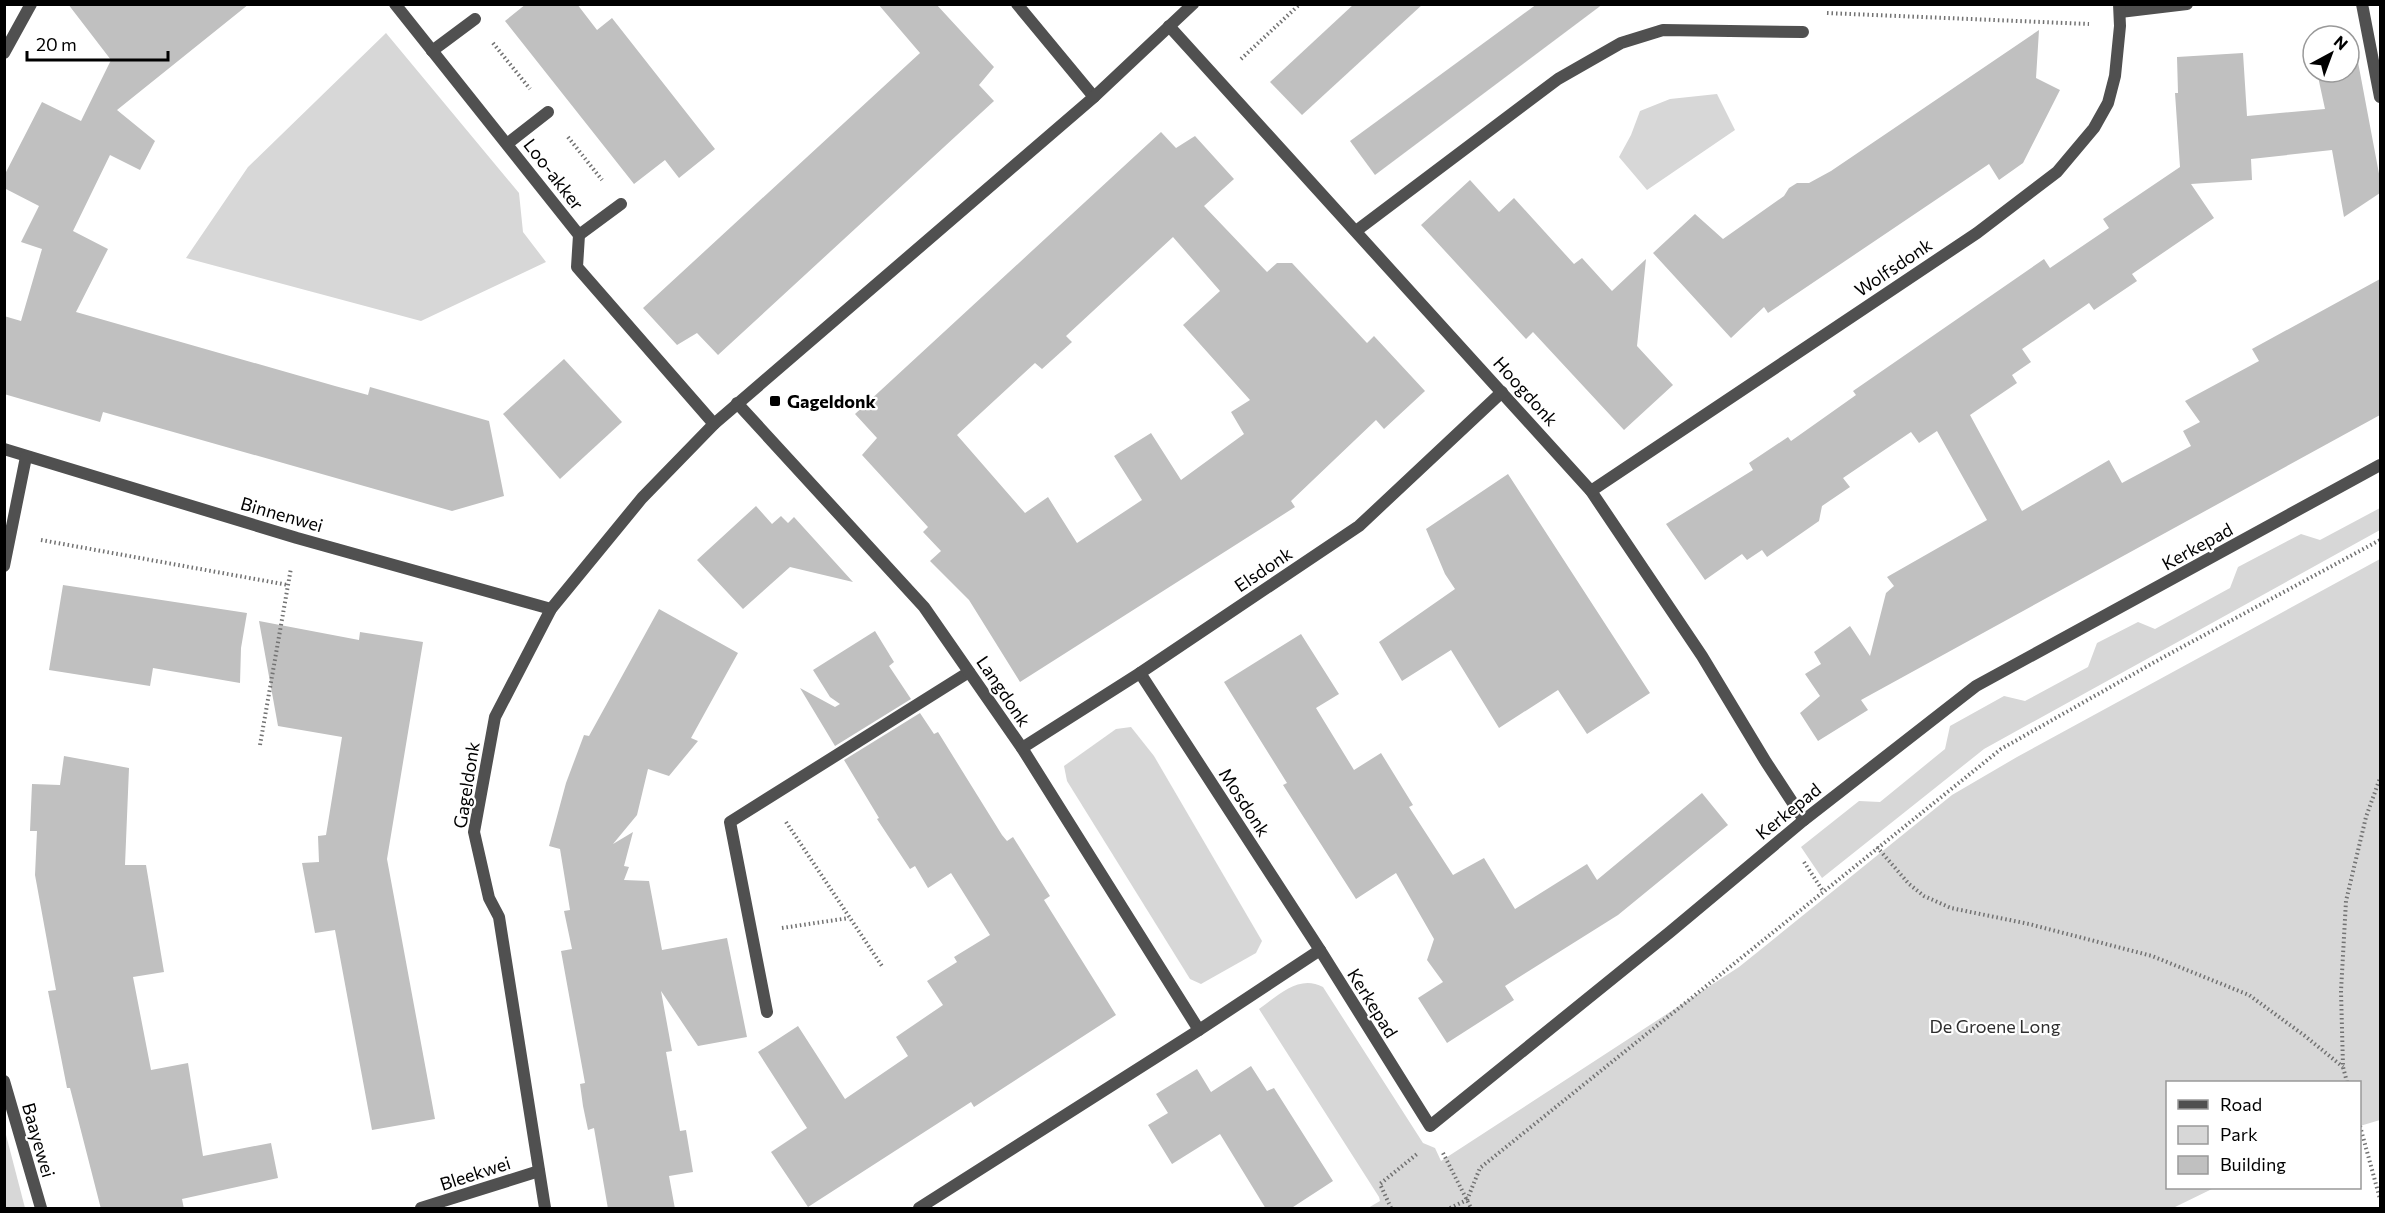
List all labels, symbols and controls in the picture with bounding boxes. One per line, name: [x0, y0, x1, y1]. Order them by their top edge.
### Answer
scale bar: [27, 24, 168, 62]
north arrow: [2301, 24, 2361, 84]
text: N: [2330, 31, 2352, 53]
text: 20 m: [36, 33, 77, 55]
street label: Loo-akker: [519, 134, 589, 214]
street label: Wolfsdonk: [1850, 233, 1936, 301]
street label: Hoogdonk: [1489, 352, 1563, 430]
place label: Gageldonk: [787, 390, 876, 412]
marker: Gageldonk: [768, 394, 782, 408]
street label: Binnenwei: [238, 492, 326, 536]
street label: Kerkepad: [2158, 518, 2236, 574]
street label: Elsdonk: [1230, 542, 1296, 596]
street label: Langdonk: [972, 651, 1036, 731]
street label: Gageldonk: [448, 740, 484, 830]
street label: Mosdonk: [1215, 764, 1275, 841]
street label: Kerkepad: [1751, 778, 1825, 844]
street label: Kerkepad: [1343, 964, 1403, 1042]
park label: De Groene Long: [1930, 1015, 2061, 1037]
legend: [2166, 1081, 2361, 1189]
text: Road: [2220, 1093, 2262, 1115]
street label: Baayewei: [18, 1100, 60, 1180]
text: Park: [2220, 1123, 2258, 1145]
street label: Bleekwei: [437, 1151, 513, 1195]
text: Building: [2220, 1153, 2286, 1175]

